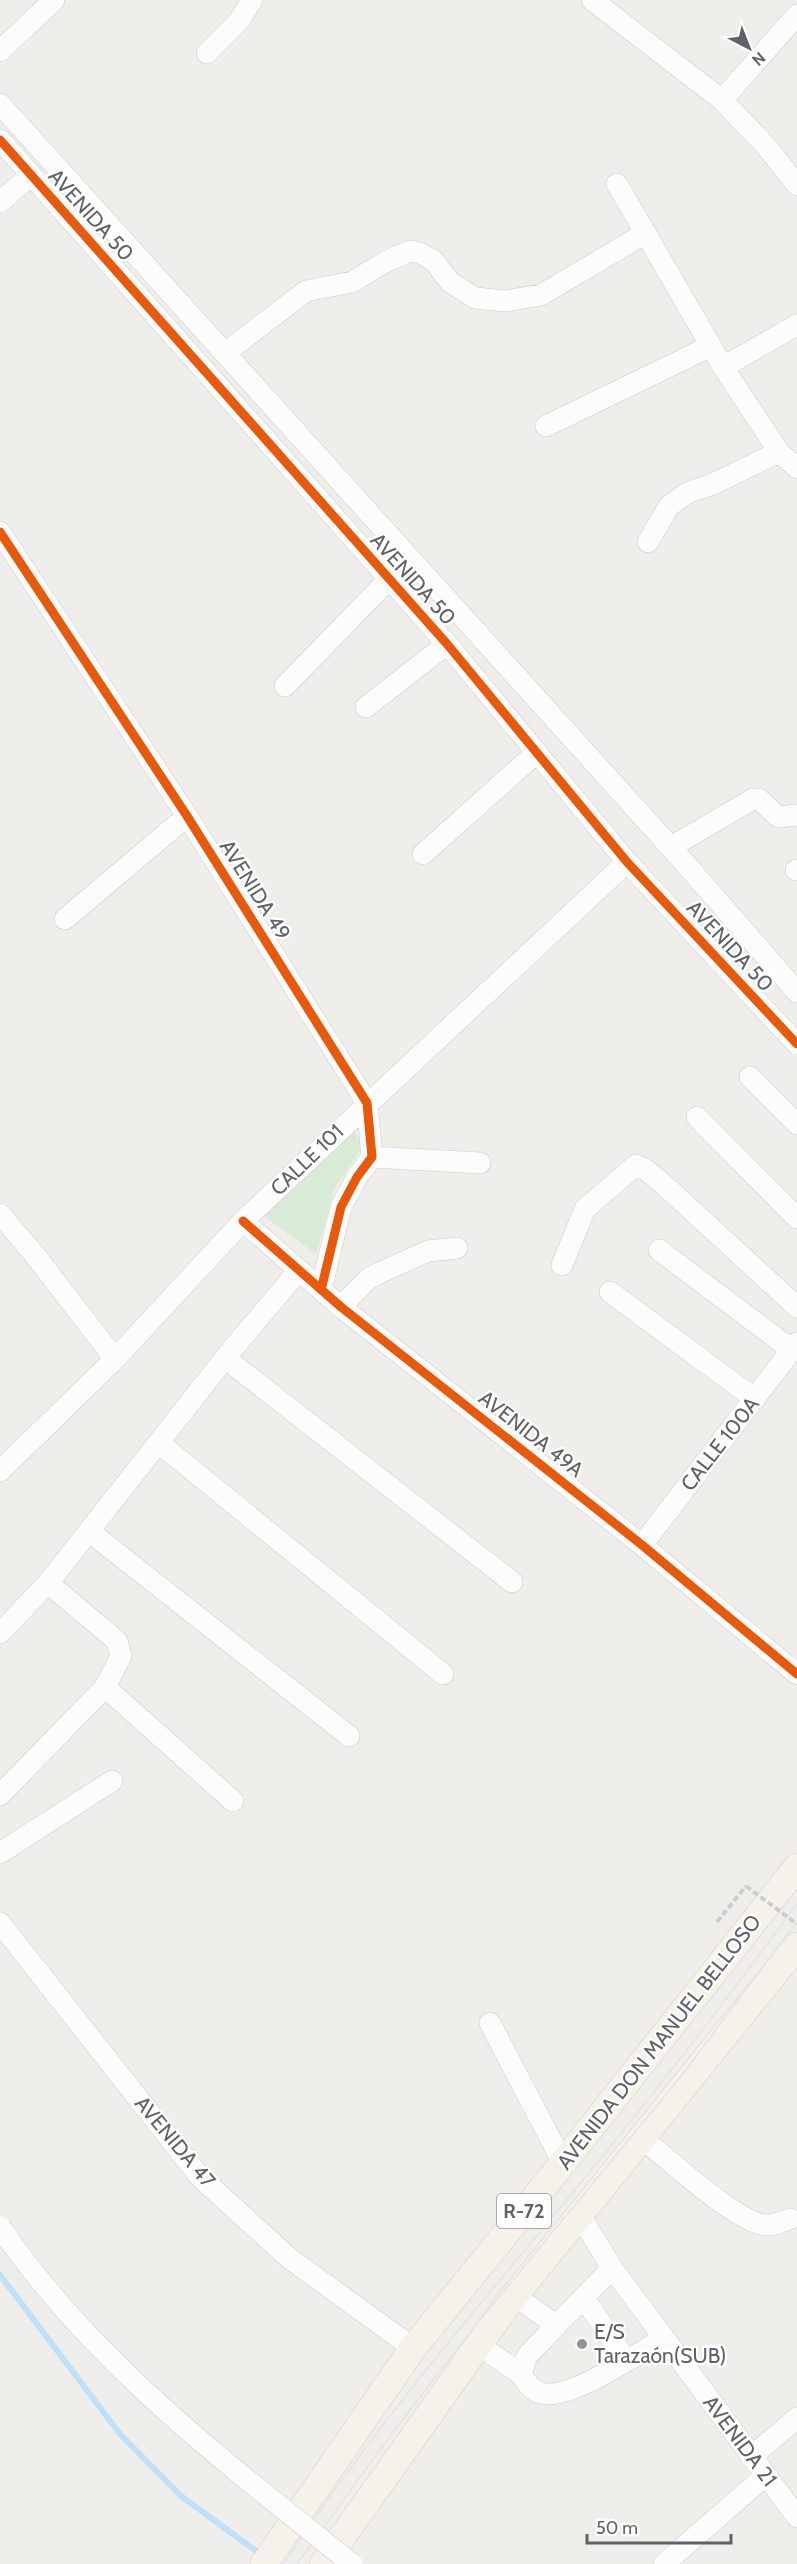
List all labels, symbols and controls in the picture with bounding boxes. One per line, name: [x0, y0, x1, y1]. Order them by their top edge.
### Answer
north arrow: [719, 18, 779, 78]
text: N: [748, 48, 769, 70]
street label: AVENIDA 50: [44, 164, 139, 266]
street label: AVENIDA 50: [366, 528, 461, 630]
street label: AVENIDA 49: [215, 835, 296, 944]
street label: AVENIDA 50: [682, 895, 779, 996]
street label: CALLE 101: [265, 1119, 348, 1200]
street label: AVENIDA 49A: [474, 1385, 589, 1482]
street label: CALLE 100A: [675, 1392, 764, 1496]
street label: AVENIDA DON MANUEL BELLOSO: [551, 1909, 766, 2174]
street label: AVENIDA 47: [130, 2091, 221, 2193]
road number: R-72: [497, 2194, 551, 2228]
place label: E/S Tarazaón(SUB): [594, 2319, 726, 2368]
marker: E/S Tarazaón(SUB): [575, 2337, 589, 2351]
street label: AVENIDA 21: [698, 2390, 783, 2491]
scale bar: [587, 2507, 731, 2545]
text: 50 m: [596, 2517, 638, 2539]

